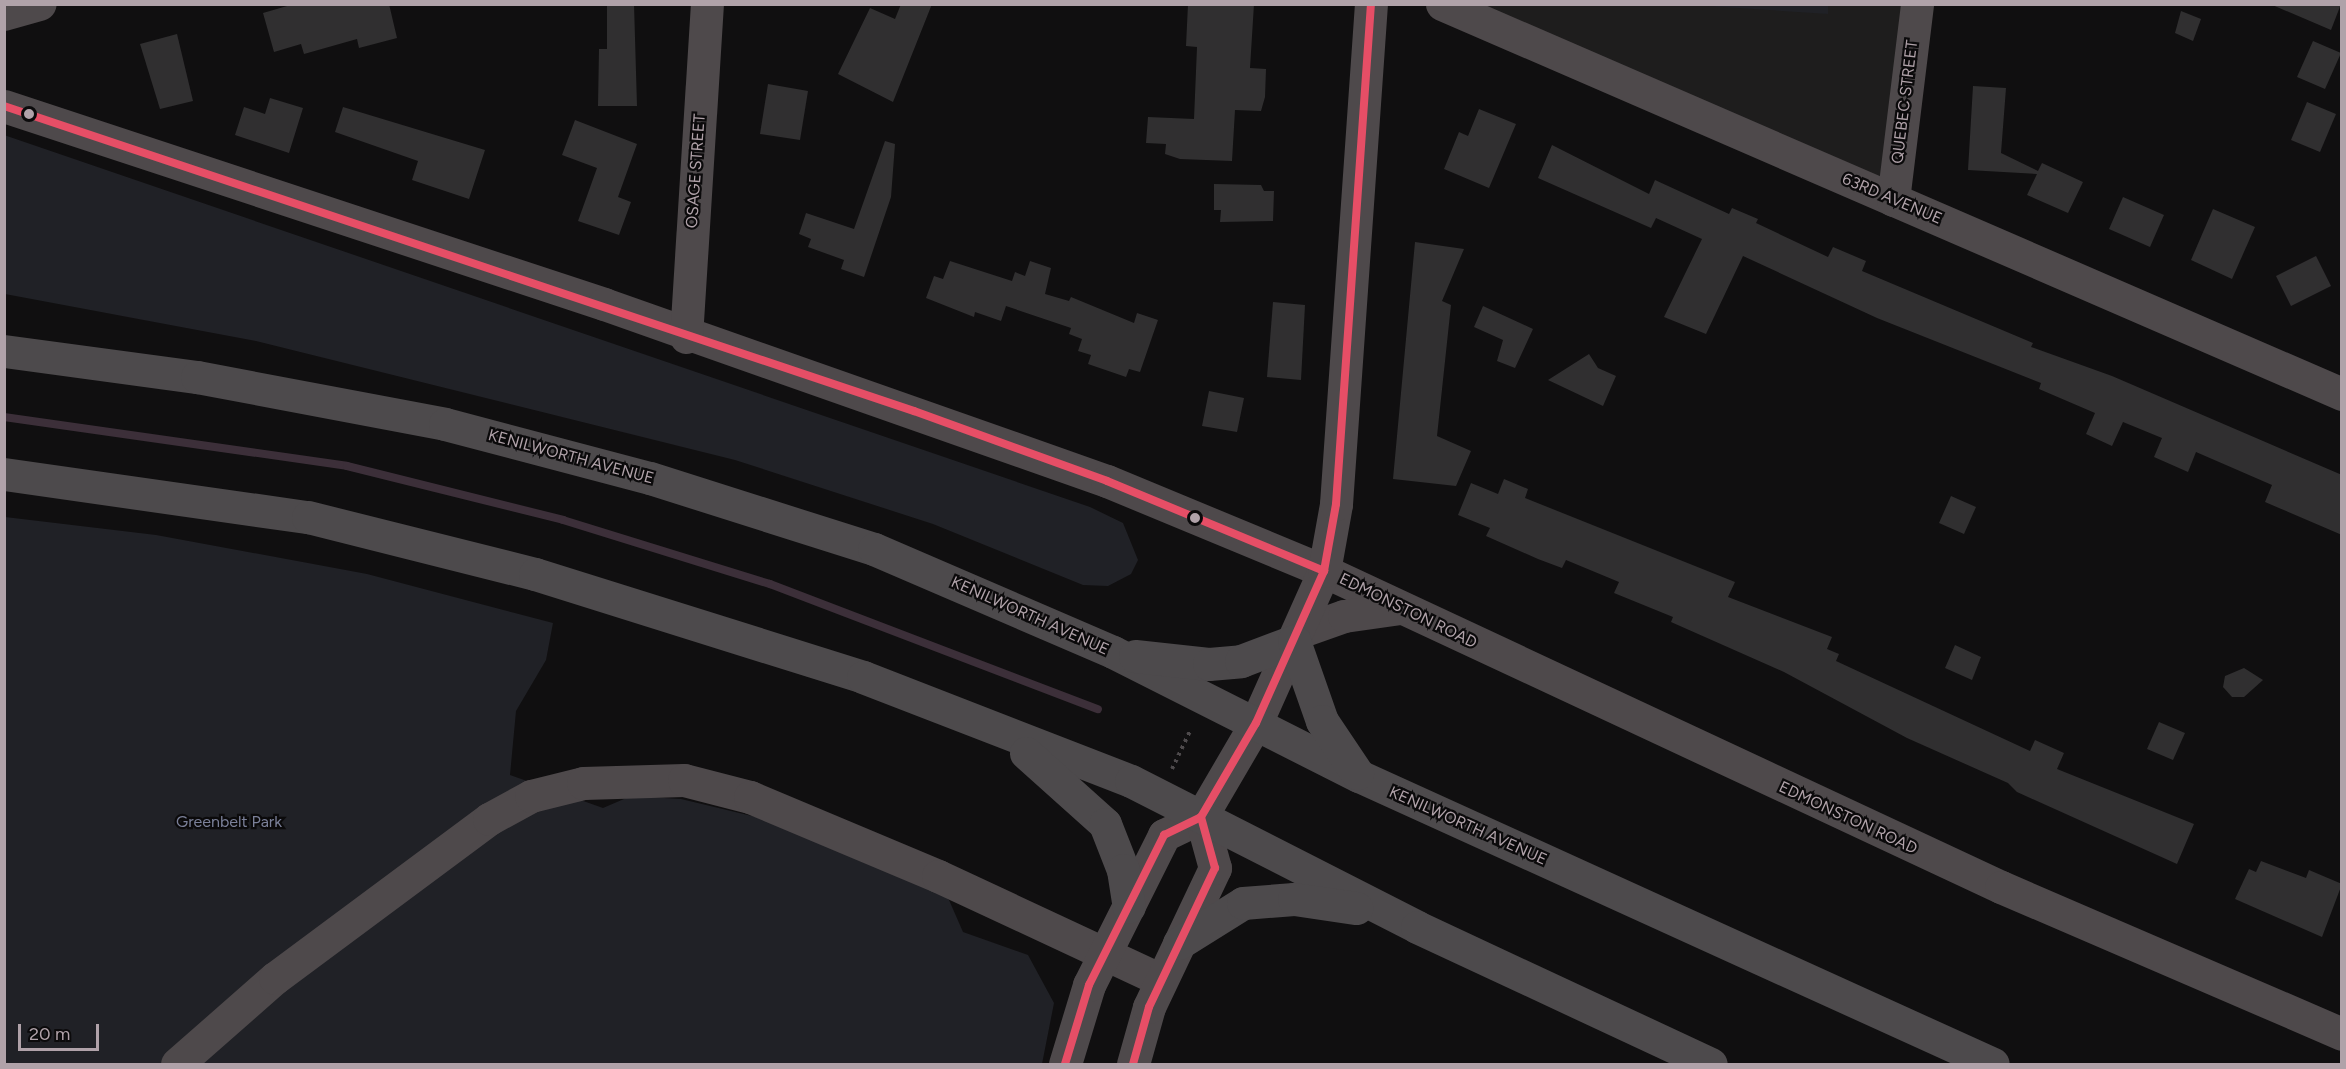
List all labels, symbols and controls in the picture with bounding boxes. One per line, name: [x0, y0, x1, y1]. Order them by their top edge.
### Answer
street label: QUEBEC STREET: [1888, 39, 1922, 165]
unlabelled marker: [23, 108, 35, 120]
street label: OSAGE STREET: [682, 113, 710, 229]
street label: 63RD AVENUE: [1839, 169, 1945, 229]
street label: KENILWORTH AVENUE: [486, 426, 656, 488]
unlabelled marker: [1189, 512, 1201, 524]
street label: EDMONSTON ROAD: [1336, 569, 1480, 653]
street label: KENILWORTH AVENUE: [948, 573, 1112, 659]
street label: EDMONSTON ROAD: [1776, 777, 1920, 859]
street label: KENILWORTH AVENUE: [1386, 783, 1550, 869]
park label: Greenbelt Park: [176, 812, 282, 832]
scale bar: [21, 1012, 102, 1050]
text: 20 m: [29, 1023, 70, 1045]

